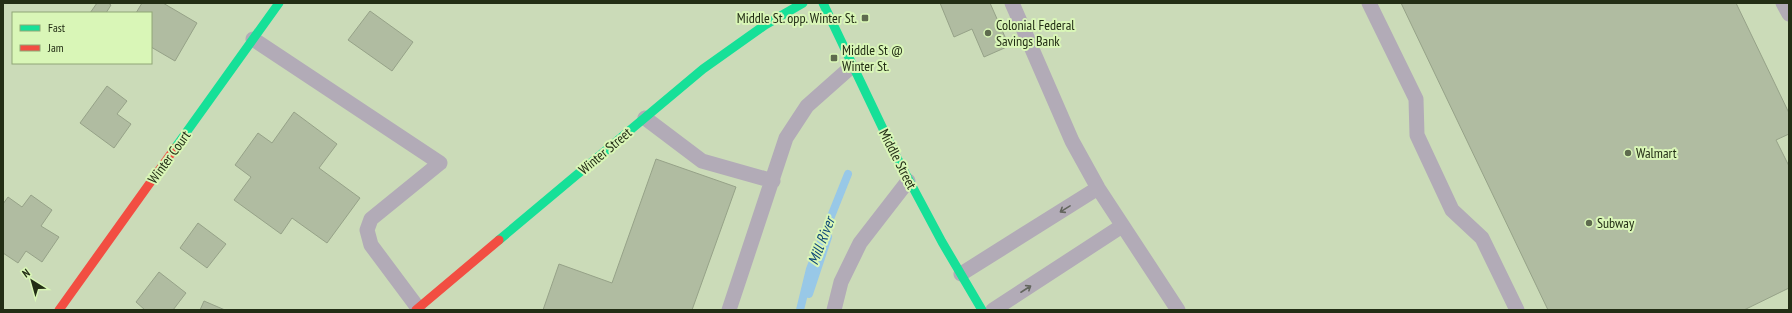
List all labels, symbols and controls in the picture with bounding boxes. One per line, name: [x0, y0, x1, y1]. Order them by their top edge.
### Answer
place label: Middle St. opp. Winter St.: [737, 9, 857, 27]
legend: [12, 12, 152, 64]
marker: Middle St. opp. Winter St.: [860, 13, 870, 23]
place label: Colonial Federal Savings Bank: [996, 16, 1075, 50]
text: Fast: [48, 20, 66, 35]
marker: Colonial Federal Savings Bank: [983, 28, 993, 38]
text: Jam: [47, 40, 64, 55]
place label: Middle St @ Winter St.: [842, 41, 903, 75]
marker: Middle St @ Winter St.: [829, 53, 839, 63]
street label: Winter Street: [575, 123, 635, 178]
street label: Middle Street: [875, 126, 921, 192]
street label: Winter Court: [144, 127, 194, 187]
place label: Walmart: [1636, 144, 1677, 162]
marker: Walmart: [1623, 148, 1633, 158]
one-way arrow: [1060, 205, 1071, 213]
water label: Mill River: [803, 213, 839, 268]
place label: Subway: [1597, 214, 1635, 232]
marker: Subway: [1584, 218, 1594, 228]
north arrow: [12, 261, 52, 301]
text: N: [19, 266, 33, 280]
one-way arrow: [1020, 285, 1031, 293]

